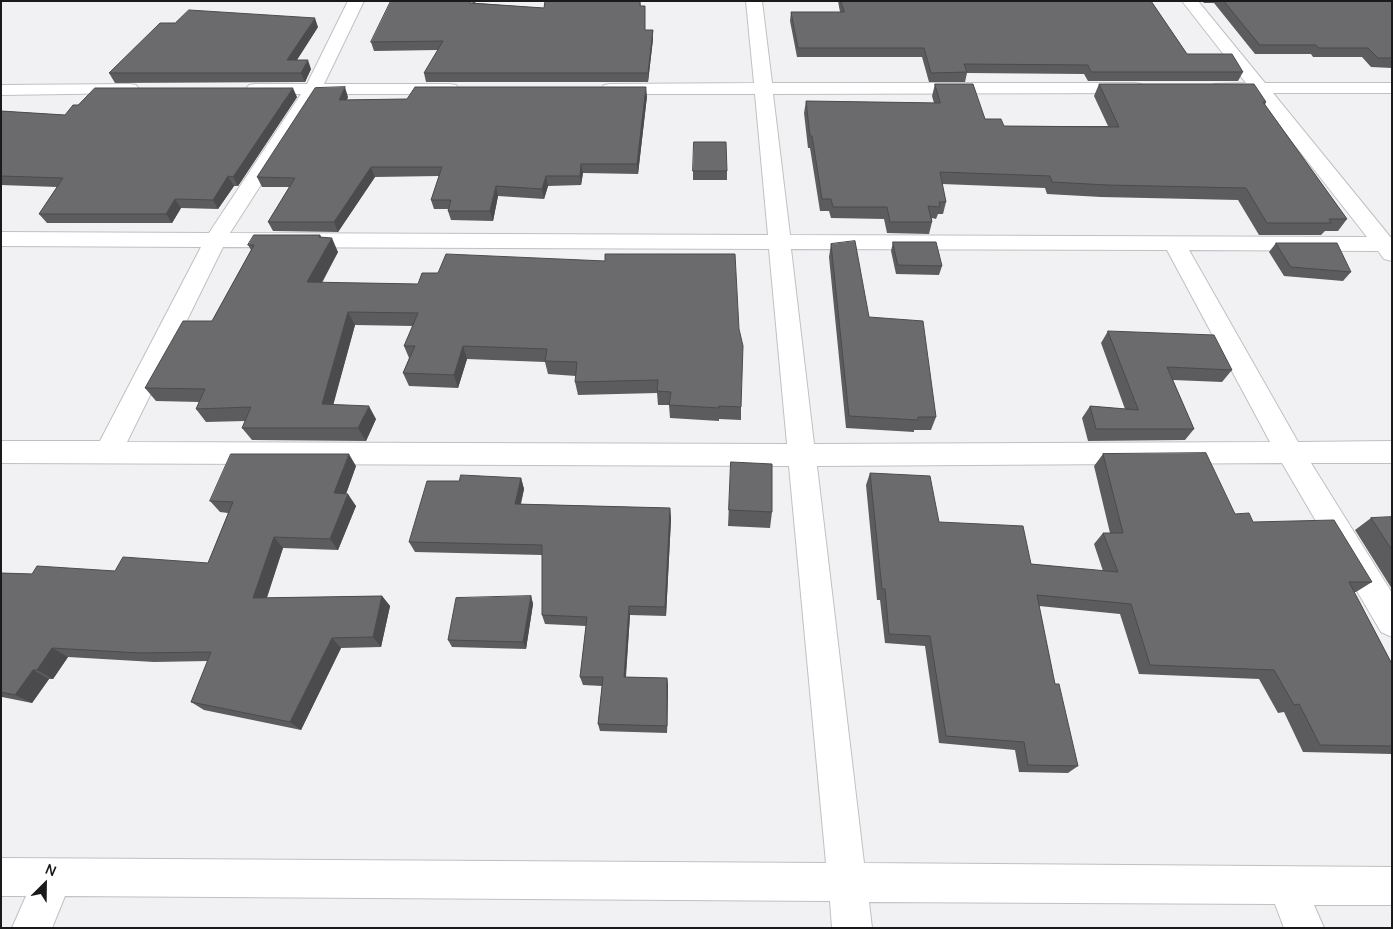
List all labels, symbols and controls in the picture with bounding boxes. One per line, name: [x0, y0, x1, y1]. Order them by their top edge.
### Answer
north arrow: [20, 859, 70, 909]
text: N: [43, 859, 59, 880]

